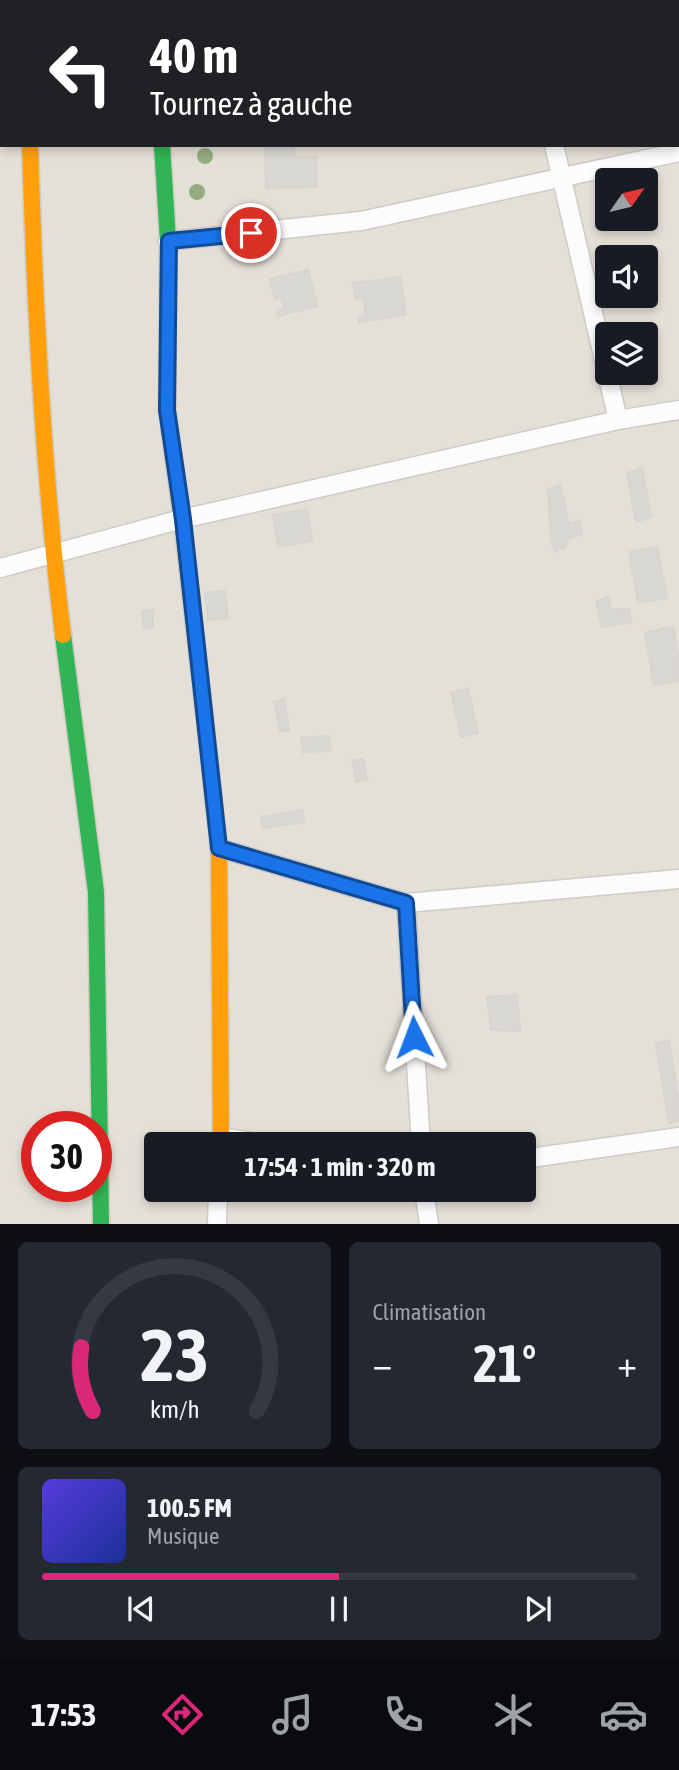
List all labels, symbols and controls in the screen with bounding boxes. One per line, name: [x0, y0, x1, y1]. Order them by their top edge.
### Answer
text: 40 m: [150, 27, 238, 83]
icon: left: [35, 28, 126, 119]
text: Tournez à gauche: [150, 85, 353, 122]
north arrow: [595, 168, 658, 231]
map controls: [595, 168, 658, 385]
pin: [221, 203, 281, 263]
icon: arrive: [232, 214, 270, 252]
button: sound: [595, 245, 658, 308]
button: layers: [595, 322, 658, 385]
position arrow: [377, 1000, 451, 1074]
speed limit sign: 30: [21, 1111, 112, 1202]
text: 17:54 · 1 min · 320 m: [245, 1152, 435, 1182]
text: Climatisation: [373, 1299, 486, 1325]
text: 23: [140, 1314, 208, 1397]
text: 21°: [473, 1333, 536, 1393]
text: −: [373, 1342, 392, 1385]
text: +: [617, 1342, 637, 1385]
text: km/h: [149, 1395, 199, 1423]
text: 100.5 FM: [147, 1493, 232, 1523]
text: Musique: [147, 1523, 219, 1549]
icon: previous: [122, 1590, 160, 1628]
icon: pause: [320, 1590, 358, 1628]
icon: next: [519, 1590, 557, 1628]
icon: directions: [158, 1690, 207, 1739]
icon: music: [268, 1690, 317, 1739]
icon: phone: [379, 1690, 428, 1739]
icon: climate: [489, 1690, 538, 1739]
icon: car: [599, 1690, 648, 1739]
text: 17:53: [31, 1696, 97, 1733]

